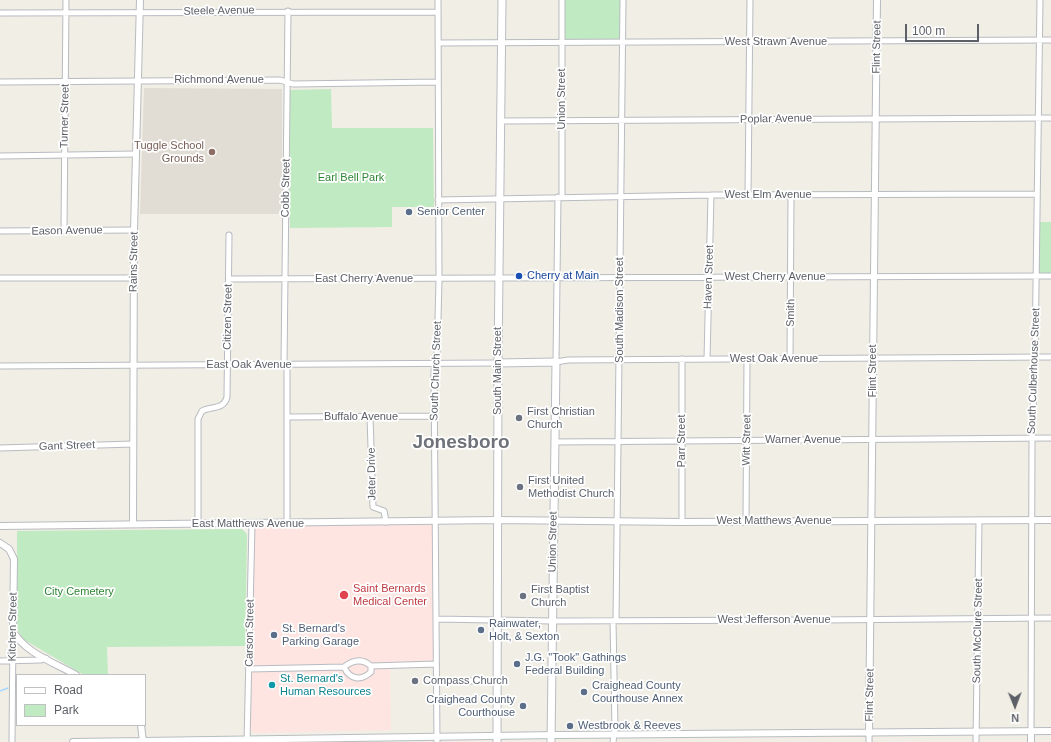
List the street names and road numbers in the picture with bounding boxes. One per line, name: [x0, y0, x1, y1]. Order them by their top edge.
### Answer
street label: Steele Avenue: [183, 4, 255, 18]
street label: Flint Street: [870, 20, 884, 74]
street label: West Strawn Avenue: [725, 35, 827, 49]
street label: Union Street: [555, 68, 569, 130]
street label: Richmond Avenue: [174, 73, 264, 87]
street label: Turner Street: [58, 84, 72, 148]
street label: Poplar Avenue: [740, 112, 812, 126]
street label: Cobb Street: [279, 159, 293, 217]
street label: West Elm Avenue: [724, 188, 812, 202]
street label: Eason Avenue: [31, 224, 103, 238]
street label: Rains Street: [127, 232, 141, 292]
street label: Haven Street: [701, 245, 717, 309]
street label: South Madison Street: [613, 257, 627, 363]
street label: West Cherry Avenue: [724, 270, 826, 284]
street label: East Cherry Avenue: [315, 272, 413, 286]
street label: Citizen Street: [221, 284, 235, 350]
street label: Smith: [784, 299, 798, 327]
street label: South Culberhouse Street: [1025, 308, 1043, 434]
street label: South Church Street: [428, 321, 444, 421]
street label: South Main Street: [491, 327, 505, 415]
street label: Flint Street: [866, 344, 880, 398]
street label: West Oak Avenue: [730, 352, 818, 366]
street label: East Oak Avenue: [206, 358, 292, 372]
street label: Buffalo Avenue: [324, 410, 398, 424]
street label: Parr Street: [675, 414, 689, 468]
street label: Witt Street: [740, 414, 754, 466]
street label: Warner Avenue: [765, 433, 841, 447]
street label: Gant Street: [39, 438, 95, 454]
street label: Jeter Drive: [365, 447, 379, 501]
street label: Union Street: [546, 511, 560, 573]
street label: West Matthews Avenue: [716, 514, 832, 528]
street label: East Matthews Avenue: [192, 517, 304, 531]
street label: South McClure Street: [970, 578, 986, 684]
street label: Kitchen Street: [6, 592, 20, 662]
street label: Carson Street: [243, 599, 257, 667]
street label: West Jefferson Avenue: [717, 613, 831, 627]
street label: Flint Street: [863, 668, 877, 722]

